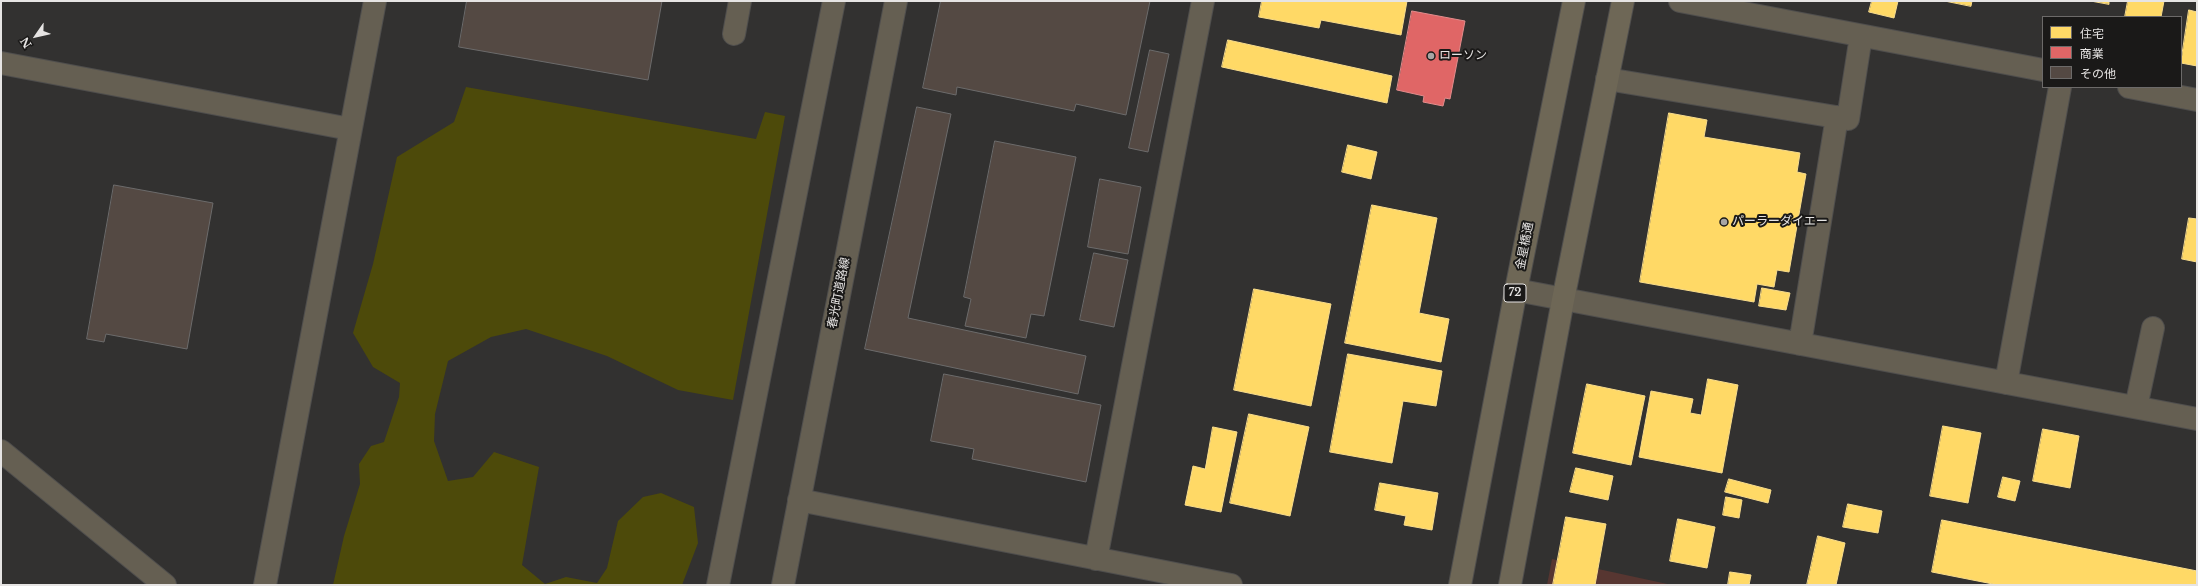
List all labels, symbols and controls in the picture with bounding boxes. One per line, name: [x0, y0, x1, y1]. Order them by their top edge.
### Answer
north arrow: [16, 16, 56, 56]
legend: [2042, 16, 2182, 88]
text: 住宅: [2080, 26, 2104, 41]
text: N: [17, 35, 35, 51]
text: 商業: [2080, 46, 2104, 61]
place label: ローソン: [1439, 49, 1487, 63]
marker: ローソン: [1426, 51, 1436, 61]
text: その他: [2080, 66, 2116, 81]
place label: パーラーダイエー: [1732, 215, 1828, 229]
marker: パーラーダイエー: [1719, 217, 1729, 227]
street label: 金星橋通: [1513, 221, 1537, 271]
street label: 春光町道路線: [825, 256, 853, 330]
road number: 72: [1504, 284, 1526, 302]

